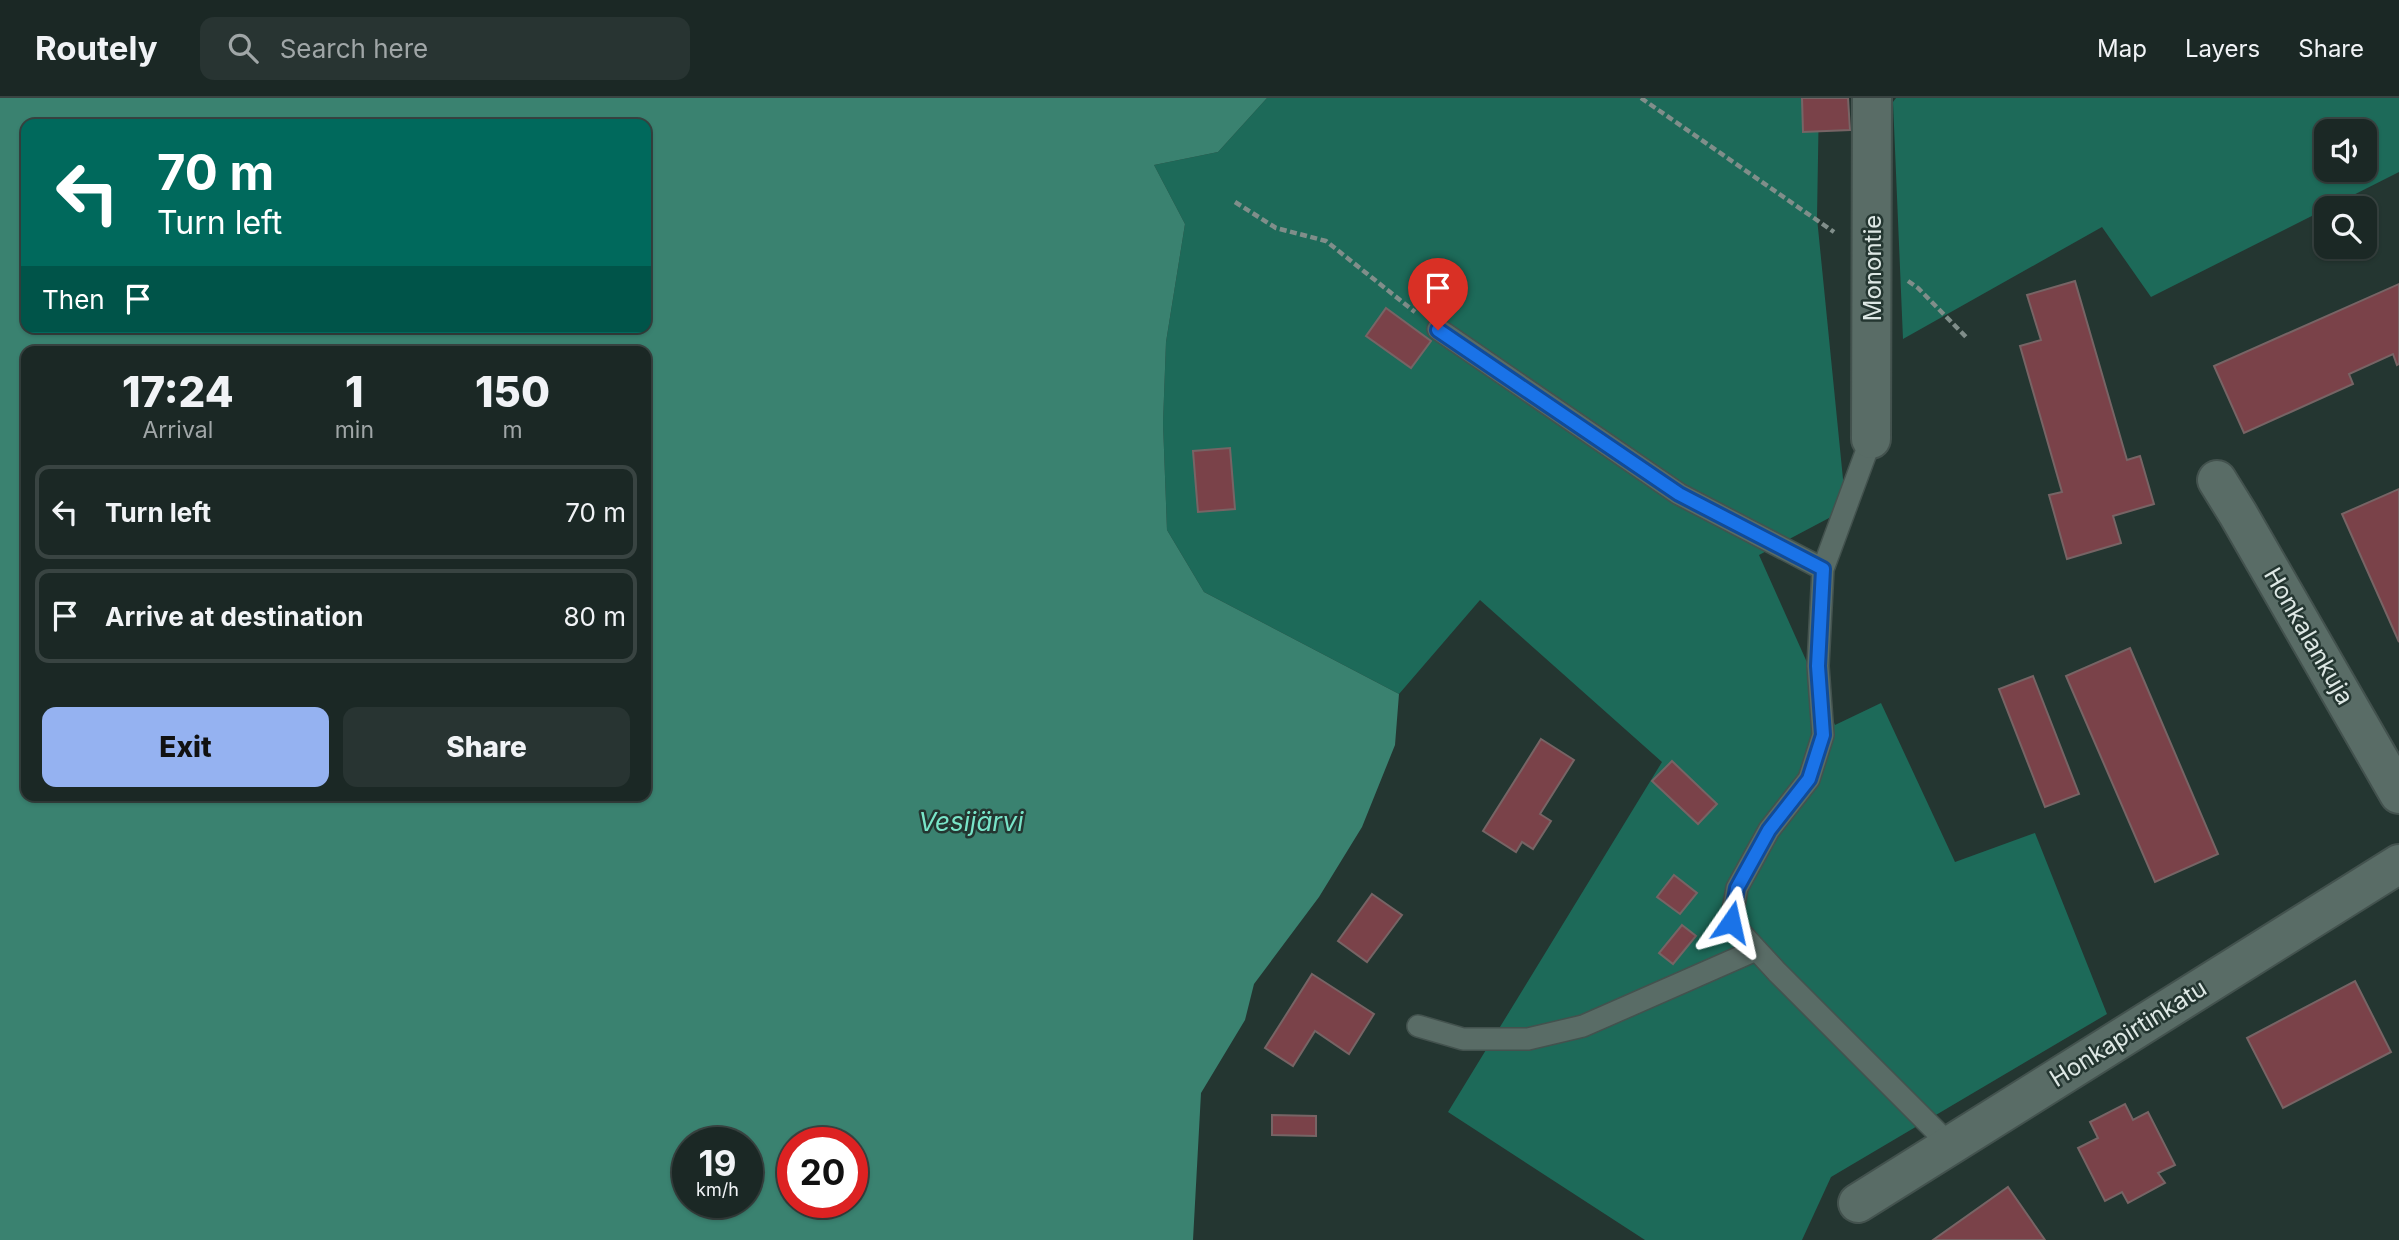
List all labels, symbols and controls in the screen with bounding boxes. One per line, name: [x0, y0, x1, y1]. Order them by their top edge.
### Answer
search box: [200, 17, 690, 80]
text: Routely: [35, 28, 158, 68]
icon: search: [224, 29, 262, 67]
text: Search here: [280, 33, 428, 64]
text: Map: [2097, 34, 2147, 63]
text: Layers: [2185, 34, 2260, 63]
text: Share: [2298, 34, 2364, 63]
map controls: [2314, 119, 2377, 259]
button: sound: [2314, 119, 2377, 182]
text: 70 m: [157, 143, 274, 202]
icon: left: [42, 147, 133, 238]
button: search: [2314, 196, 2377, 259]
text: Turn left: [157, 203, 282, 242]
street label: Monontie: [1858, 215, 1887, 321]
pin: [1408, 258, 1468, 330]
icon: arrive: [1419, 269, 1457, 307]
icon: arrive: [119, 280, 157, 318]
text: Then: [42, 284, 105, 315]
text: 17:24: [122, 366, 234, 417]
text: 1: [345, 366, 364, 417]
text: 150: [475, 366, 550, 417]
text: Arrival: [142, 416, 213, 444]
text: min: [335, 416, 374, 444]
text: m: [502, 416, 523, 444]
icon: left: [46, 493, 84, 531]
text: Turn left: [105, 497, 211, 528]
text: 70 m: [565, 497, 626, 528]
street label: Honkalankuja: [2258, 562, 2360, 710]
icon: arrive: [46, 597, 84, 635]
text: Arrive at destination: [105, 601, 364, 632]
text: 80 m: [563, 601, 626, 632]
button: Exit: [42, 707, 329, 787]
button: Share: [343, 707, 630, 787]
water label: Vesijärvi: [919, 806, 1024, 837]
position arrow: [1694, 885, 1768, 959]
street label: Honkapirtinkatu: [2044, 973, 2212, 1093]
speed limit sign: 20: [777, 1127, 868, 1218]
text: 19: [699, 1142, 736, 1184]
text: km/h: [696, 1179, 739, 1200]

